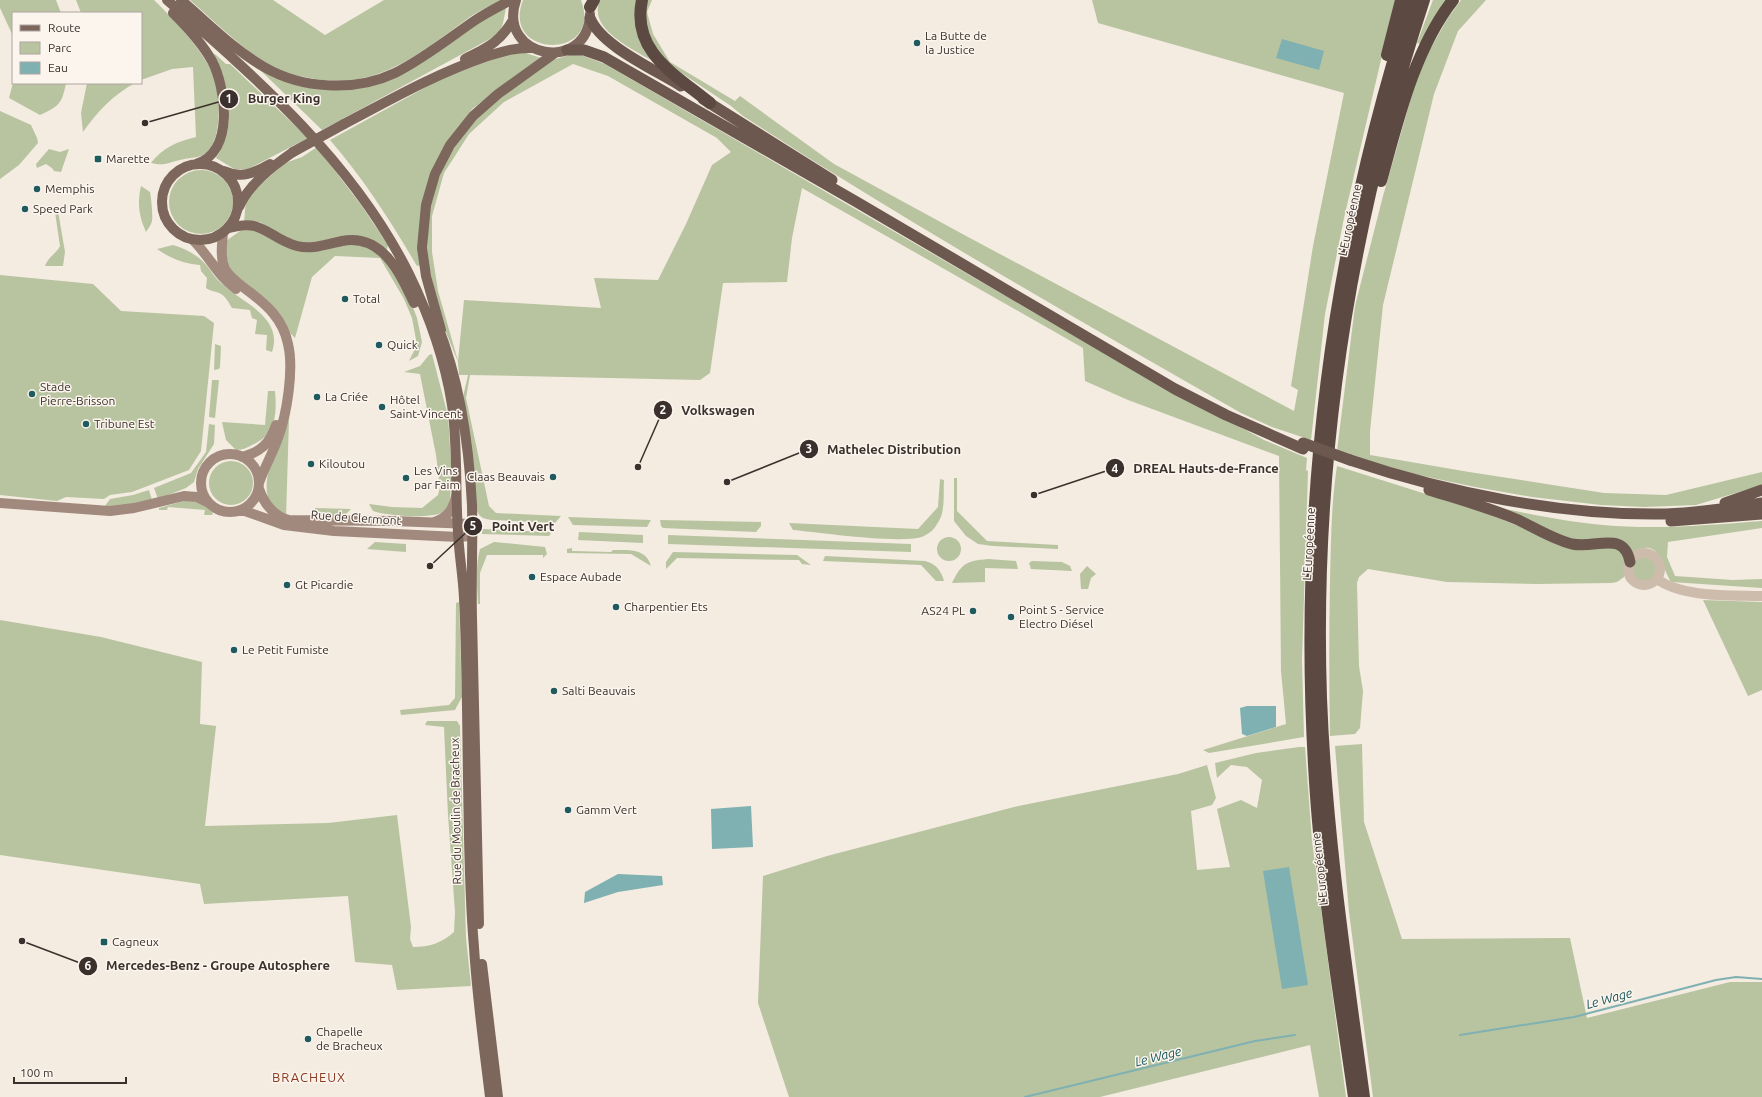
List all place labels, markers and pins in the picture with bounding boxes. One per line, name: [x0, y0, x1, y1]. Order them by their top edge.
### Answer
place label: La Butte de la Justice: [925, 29, 987, 56]
marker: La Butte de la Justice: [912, 38, 922, 48]
callout: Burger King: [219, 86, 328, 111]
place label: Marette: [106, 152, 150, 165]
marker: Marette: [93, 154, 103, 164]
place label: Memphis: [45, 182, 94, 195]
marker: Memphis: [32, 184, 42, 194]
place label: Speed Park: [33, 202, 93, 215]
marker: Speed Park: [20, 204, 30, 214]
place label: Total: [353, 292, 380, 305]
marker: Total: [340, 294, 350, 304]
place label: Quick: [387, 338, 418, 351]
marker: Quick: [374, 340, 384, 350]
place label: Stade Pierre-Brisson: [40, 380, 115, 407]
marker: Stade Pierre-Brisson: [27, 389, 37, 399]
place label: La Criée: [325, 390, 368, 403]
marker: La Criée: [312, 392, 322, 402]
place label: Hôtel Saint-Vincent: [390, 393, 462, 420]
callout: Volkswagen: [653, 398, 762, 423]
marker: Hôtel Saint-Vincent: [377, 402, 387, 412]
place label: Tribune Est: [94, 417, 155, 430]
marker: Tribune Est: [81, 419, 91, 429]
callout: Mathelec Distribution: [799, 437, 969, 462]
callout: DREAL Hauts-de-France: [1105, 456, 1287, 481]
place label: Kiloutou: [319, 457, 365, 470]
marker: Kiloutou: [306, 459, 316, 469]
place label: Les Vins par Faim: [414, 464, 460, 491]
place label: Claas Beauvais: [467, 470, 545, 483]
marker: Claas Beauvais: [548, 472, 558, 482]
marker: Les Vins par Faim: [401, 473, 411, 483]
callout: Point Vert: [463, 514, 562, 539]
place label: Espace Aubade: [540, 570, 622, 583]
marker: Espace Aubade: [527, 572, 537, 582]
place label: Gt Picardie: [295, 578, 353, 591]
marker: Gt Picardie: [282, 580, 292, 590]
place label: Charpentier Ets: [624, 600, 708, 613]
marker: Charpentier Ets: [611, 602, 621, 612]
place label: Point S - Service Electro Diésel: [1019, 603, 1104, 630]
place label: AS24 PL: [921, 604, 965, 617]
marker: AS24 PL: [968, 606, 978, 616]
marker: Point S - Service Electro Diésel: [1006, 612, 1016, 622]
place label: Le Petit Fumiste: [242, 643, 329, 656]
marker: Le Petit Fumiste: [229, 645, 239, 655]
place label: Salti Beauvais: [562, 684, 635, 697]
marker: Salti Beauvais: [549, 686, 559, 696]
place label: Gamm Vert: [576, 803, 637, 816]
marker: Gamm Vert: [563, 805, 573, 815]
place label: Cagneux: [112, 935, 159, 948]
marker: Cagneux: [99, 937, 109, 947]
callout: Mercedes-Benz - Groupe Autosphere: [78, 953, 338, 978]
place label: Chapelle de Bracheux: [316, 1025, 383, 1052]
marker: Chapelle de Bracheux: [303, 1034, 313, 1044]

